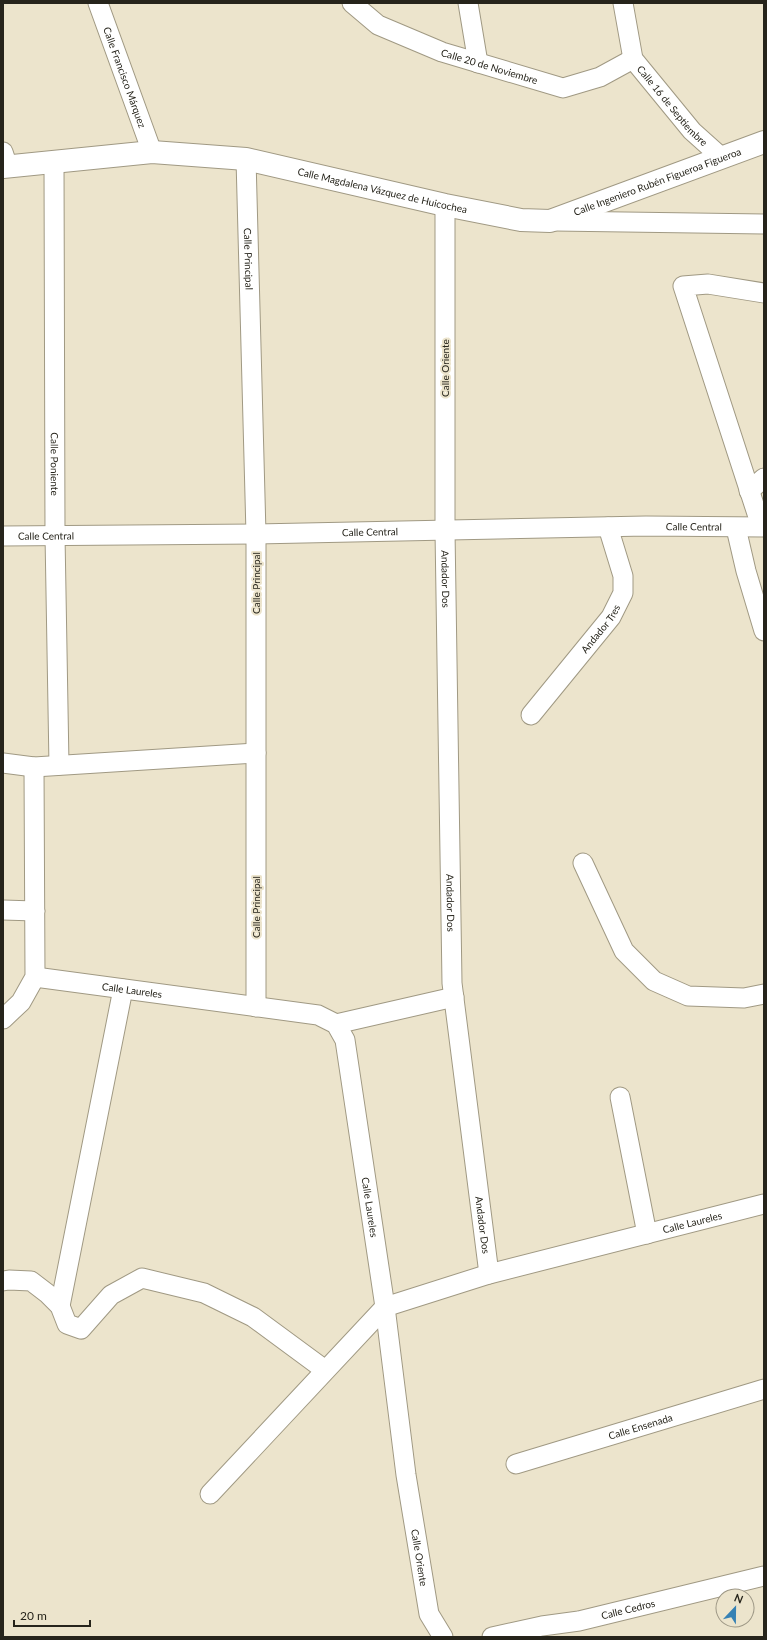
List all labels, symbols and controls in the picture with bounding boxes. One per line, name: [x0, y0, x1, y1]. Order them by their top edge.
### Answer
street label: Calle Francisco Márquez: [101, 25, 149, 130]
street label: Calle 20 de Noviembre: [440, 46, 539, 86]
street label: Calle 16 de Septiembre: [635, 63, 710, 148]
street label: Calle Ingeniero Rubén Figueroa Figueroa: [572, 145, 743, 218]
street label: Calle Magdalena Vázquez de Huicochea: [296, 165, 468, 215]
street label: Calle Principal: [242, 228, 255, 290]
street label: Calle Oriente: [439, 339, 451, 397]
street label: Calle Poniente: [49, 432, 61, 496]
street label: Calle Central: [666, 520, 722, 533]
street label: Calle Central: [342, 525, 398, 538]
street label: Calle Central: [18, 529, 74, 542]
street label: Andador Dos: [439, 550, 452, 608]
street label: Calle Principal: [250, 552, 262, 614]
street label: Andador Tres: [578, 602, 622, 655]
street label: Andador Dos: [444, 874, 457, 932]
street label: Calle Principal: [250, 876, 262, 938]
street label: Calle Laureles: [101, 980, 163, 1000]
street label: Calle Laureles: [360, 1176, 380, 1238]
street label: Andador Dos: [473, 1196, 492, 1254]
street label: Calle Laureles: [661, 1209, 723, 1236]
street label: Calle Ensenada: [607, 1411, 674, 1442]
street label: Calle Oriente: [409, 1528, 430, 1587]
north arrow: [715, 1588, 755, 1628]
text: N: [733, 1591, 745, 1606]
street label: Calle Cedros: [600, 1597, 656, 1621]
scale bar: [14, 1602, 90, 1628]
text: 20 m: [20, 1608, 47, 1623]

